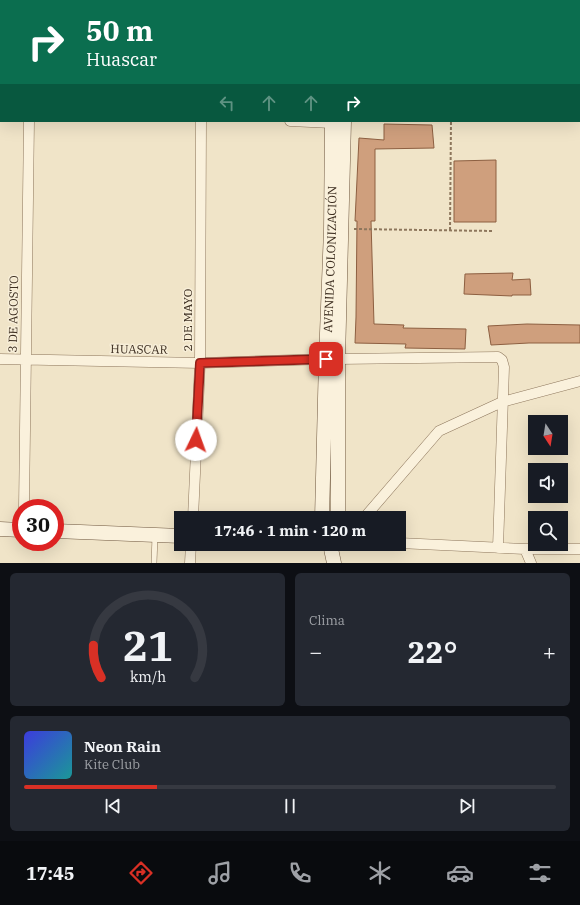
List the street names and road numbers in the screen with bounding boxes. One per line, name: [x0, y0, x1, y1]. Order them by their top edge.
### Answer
street label: AVENIDA COLONIZACIÓN: [320, 186, 339, 333]
street label: 3 DE AGOSTO: [5, 275, 21, 353]
street label: 2 DE MAYO: [180, 289, 195, 351]
street label: HUASCAR: [110, 341, 168, 357]

